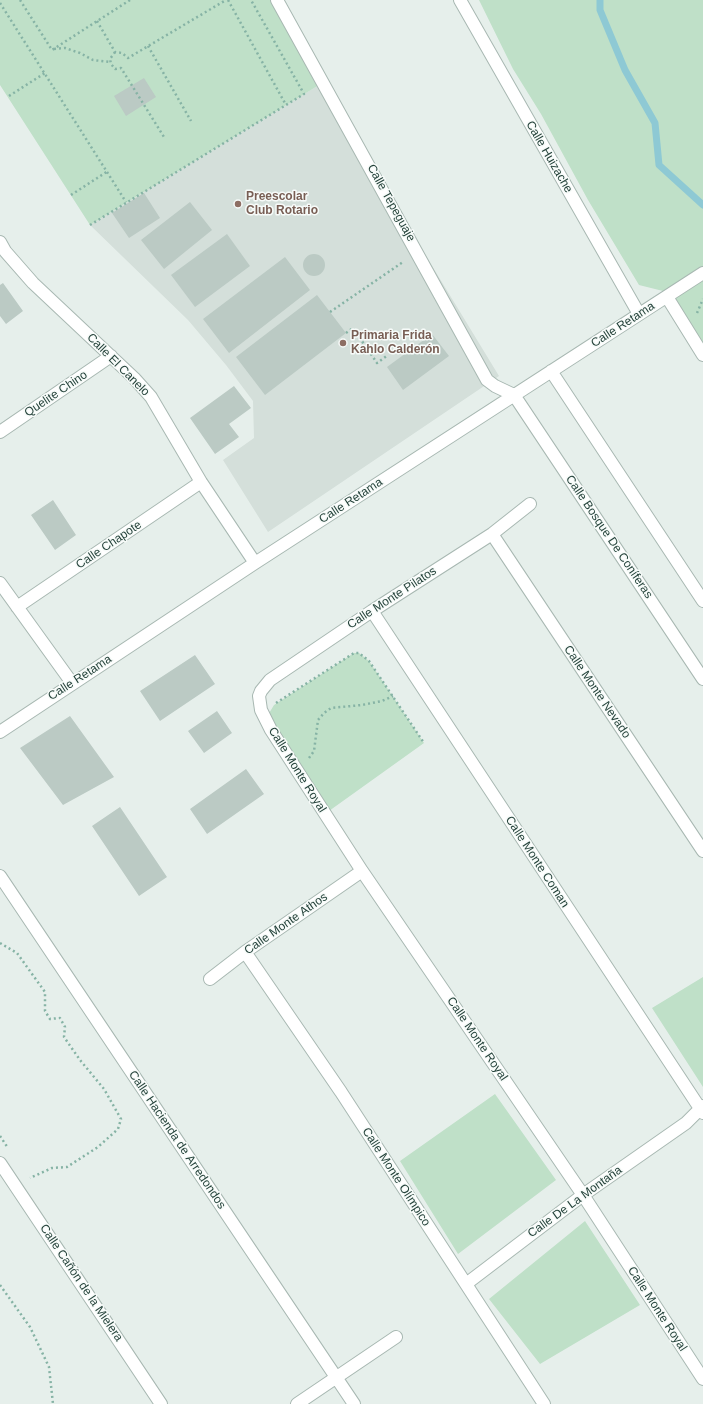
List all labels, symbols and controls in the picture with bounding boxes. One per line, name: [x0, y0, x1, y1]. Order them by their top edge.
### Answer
street label: Calle Huizache: [523, 118, 575, 196]
street label: Calle Tepeguaje: [364, 162, 418, 244]
place label: Preescolar Club Rotario: [246, 190, 318, 218]
marker: Preescolar Club Rotario: [233, 199, 243, 209]
street label: Calle Retama: [589, 299, 657, 351]
place label: Primaria Frida Kahlo Calderón: [351, 329, 440, 357]
street label: Calle El Canelo: [84, 331, 152, 399]
marker: Primaria Frida Kahlo Calderón: [338, 338, 348, 348]
street label: Quelite Chino: [22, 368, 90, 420]
street label: Calle Bosque De Coníferas: [562, 473, 656, 601]
street label: Calle Retama: [317, 475, 385, 527]
street label: Calle Chapote: [73, 518, 145, 572]
street label: Calle Monte Pilatos: [345, 564, 439, 632]
street label: Calle Monte Nevado: [561, 643, 633, 741]
street label: Calle Retama: [46, 652, 114, 704]
street label: Calle Monte Royal: [265, 725, 329, 815]
street label: Calle Monte Coman: [502, 814, 572, 910]
street label: Calle Monte Athos: [242, 890, 330, 958]
street label: Calle Monte Royal: [444, 994, 510, 1084]
street label: Calle Hacienda de Arredondos: [125, 1068, 229, 1212]
street label: Calle Monte Olímpico: [359, 1125, 433, 1229]
street label: Calle De La Montaña: [525, 1163, 625, 1241]
street label: Calle Cañón de la Mielera: [36, 1222, 126, 1344]
street label: Calle Monte Royal: [624, 1264, 690, 1354]

